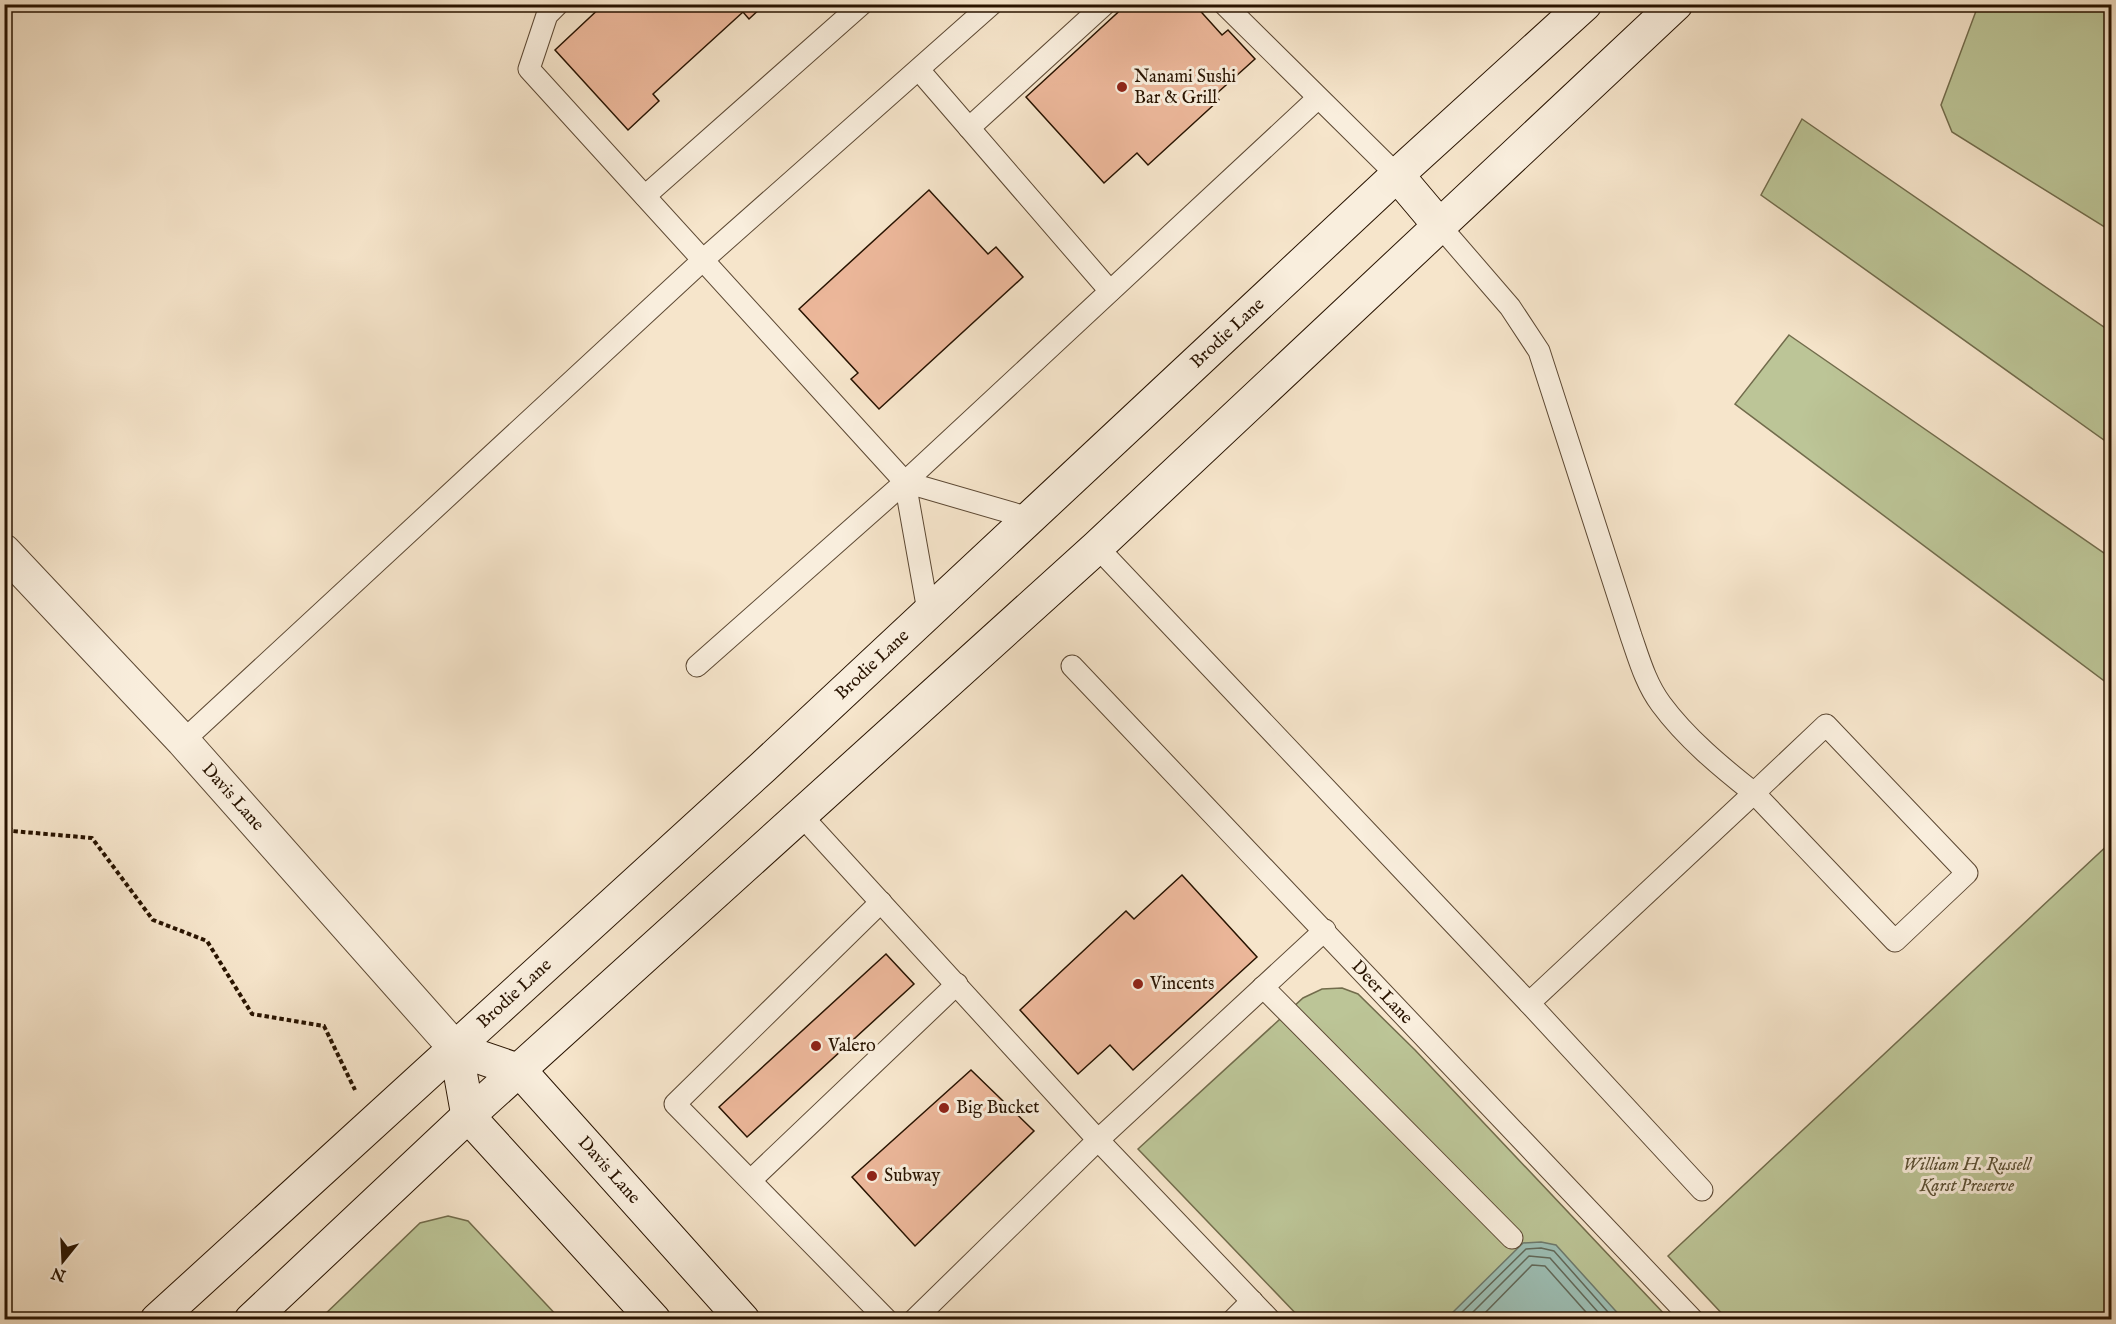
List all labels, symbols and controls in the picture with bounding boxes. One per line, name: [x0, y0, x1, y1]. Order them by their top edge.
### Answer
place label: Nanami Sushi Bar & Grill: [1134, 66, 1236, 110]
marker: Nanami Sushi Bar & Grill: [1115, 80, 1129, 94]
street label: Brodie Lane: [1186, 293, 1269, 373]
street label: Brodie Lane: [830, 625, 914, 705]
street label: Davis Lane: [196, 758, 269, 836]
street label: Brodie Lane: [472, 954, 557, 1034]
street label: Deer Lane: [1346, 955, 1418, 1029]
place label: Vincents: [1149, 973, 1214, 996]
marker: Vincents: [1131, 977, 1145, 991]
place label: Valero: [827, 1035, 876, 1058]
marker: Valero: [809, 1039, 823, 1053]
place label: Big Bucket: [956, 1097, 1039, 1120]
marker: Big Bucket: [937, 1101, 951, 1115]
street label: Davis Lane: [573, 1132, 645, 1209]
park label: William H. Russell Karst Preserve: [1903, 1154, 2033, 1198]
place label: Subway: [884, 1165, 940, 1188]
marker: Subway: [865, 1169, 879, 1183]
north arrow: [33, 1231, 93, 1291]
text: N: [49, 1262, 70, 1285]

